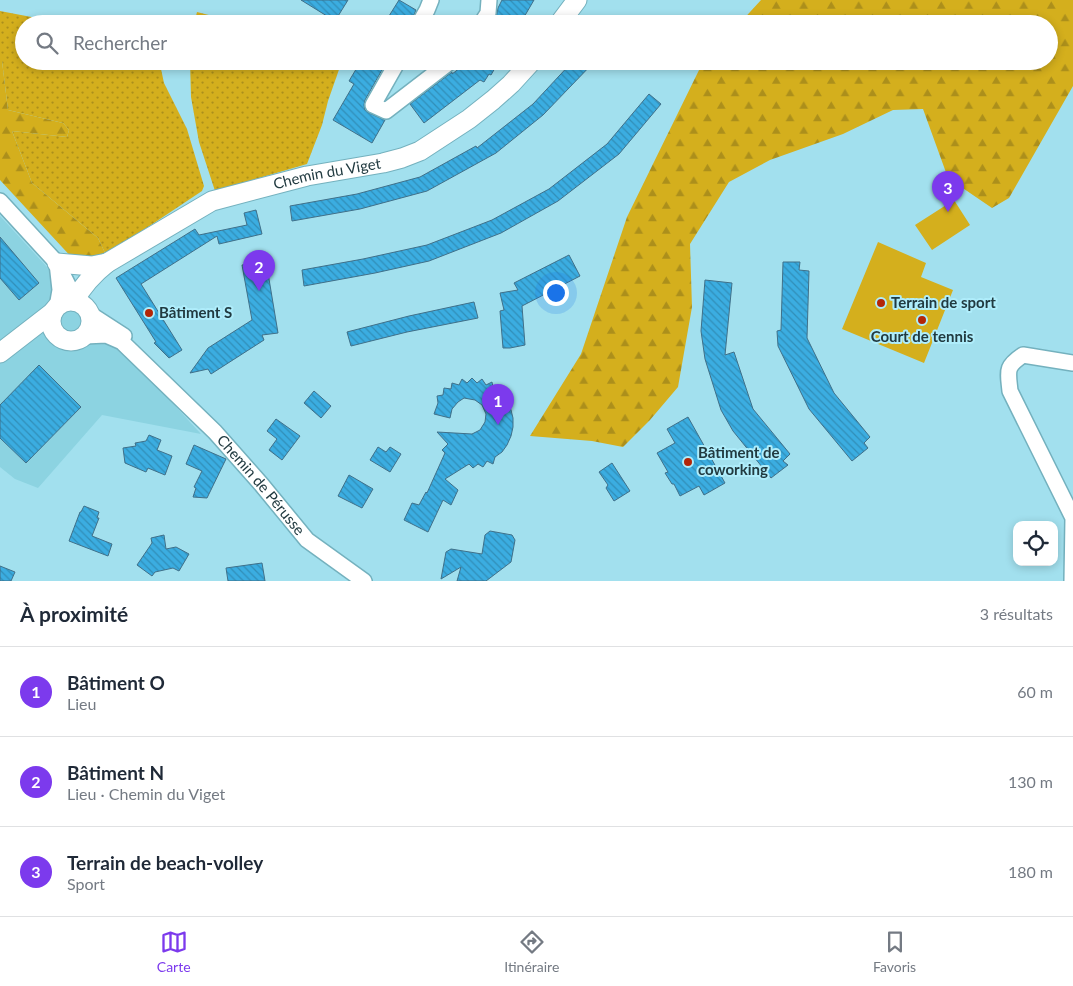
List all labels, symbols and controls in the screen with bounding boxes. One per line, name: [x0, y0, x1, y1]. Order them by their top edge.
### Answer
search box: [15, 15, 1058, 70]
icon: search: [33, 29, 61, 57]
text: Rechercher: [73, 31, 167, 54]
street label: Chemin du Viget: [271, 153, 383, 193]
pin: 3: [932, 171, 964, 212]
pin: 2: [243, 250, 275, 291]
your location: [543, 280, 569, 306]
place label: Terrain de sport: [891, 293, 996, 311]
marker: Terrain de sport: [875, 297, 887, 309]
place label: Bâtiment S: [159, 303, 232, 321]
marker: Bâtiment S: [143, 307, 155, 319]
marker: Court de tennis: [916, 314, 928, 326]
place label: Court de tennis: [871, 327, 974, 345]
pin: 1: [482, 384, 514, 425]
street label: Chemin de Pérusse: [214, 431, 309, 538]
place label: Bâtiment de coworking: [698, 443, 780, 478]
marker: Bâtiment de coworking: [682, 456, 694, 468]
map controls: [1013, 521, 1058, 566]
button: locate: [1013, 521, 1058, 566]
text: À proximité: [20, 601, 128, 626]
text: 3 résultats: [980, 604, 1053, 623]
text: Bâtiment O: [67, 671, 165, 694]
text: 1: [31, 682, 41, 701]
text: 60 m: [1017, 682, 1053, 701]
text: Lieu: [67, 694, 96, 713]
text: Bâtiment N: [67, 761, 164, 784]
text: 2: [31, 772, 41, 791]
text: 130 m: [1008, 772, 1053, 791]
text: Lieu · Chemin du Viget: [67, 784, 225, 803]
text: Terrain de beach-volley: [67, 851, 263, 874]
text: 3: [31, 862, 41, 881]
text: 180 m: [1008, 862, 1053, 881]
text: Sport: [67, 874, 105, 893]
tab: Carte: [157, 928, 191, 975]
tab: Itinéraire: [504, 928, 559, 975]
tab: Favoris: [873, 928, 916, 975]

